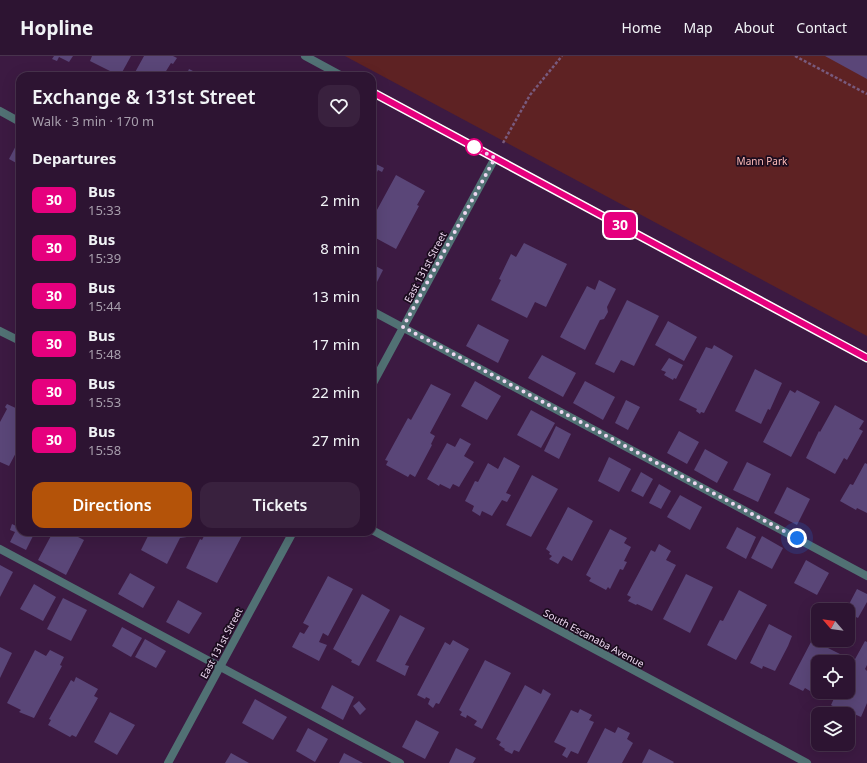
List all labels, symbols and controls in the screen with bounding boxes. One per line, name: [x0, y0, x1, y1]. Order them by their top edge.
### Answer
text: Hopline: [20, 15, 93, 41]
text: Home: [622, 18, 661, 37]
text: Map: [683, 18, 713, 37]
text: About: [735, 18, 774, 37]
text: Contact: [796, 18, 847, 37]
text: Exchange & 131st Street: [32, 84, 255, 110]
button: heart: [318, 85, 360, 127]
text: Walk · 3 min · 170 m: [32, 112, 154, 130]
unlabelled marker: [465, 138, 483, 156]
text: Departures: [32, 148, 116, 168]
park label: Mann Park: [737, 154, 788, 168]
text: Bus: [88, 181, 115, 201]
text: 30: [46, 190, 62, 209]
text: 2 min: [320, 190, 360, 210]
text: 15:33: [88, 201, 121, 219]
line badge: 30: [602, 212, 638, 238]
text: 30: [612, 215, 628, 234]
text: Bus: [88, 229, 115, 249]
street label: East 131st Street: [400, 229, 450, 305]
text: 30: [46, 238, 62, 257]
text: 8 min: [320, 238, 360, 258]
text: 15:39: [88, 249, 121, 267]
text: Bus: [88, 277, 115, 297]
text: 30: [46, 286, 62, 305]
text: 13 min: [312, 286, 360, 306]
text: 15:44: [88, 297, 121, 315]
text: Bus: [88, 325, 115, 345]
text: 30: [46, 334, 62, 353]
text: 17 min: [312, 334, 360, 354]
text: 15:48: [88, 345, 121, 363]
text: Bus: [88, 373, 115, 393]
text: 30: [46, 382, 62, 401]
text: 22 min: [312, 382, 360, 402]
text: 15:53: [88, 393, 121, 411]
text: Bus: [88, 421, 115, 441]
text: 30: [46, 430, 62, 449]
text: 27 min: [312, 430, 360, 450]
text: 15:58: [88, 441, 121, 459]
button: Directions: [32, 482, 192, 528]
button: Tickets: [200, 482, 360, 528]
your location: [787, 528, 807, 548]
north arrow: [811, 603, 855, 647]
map controls: [811, 603, 855, 751]
street label: East 131st Street: [196, 605, 246, 681]
street label: South Escanaba Avenue: [541, 605, 647, 671]
button: locate: [811, 655, 855, 699]
button: layers: [811, 707, 855, 751]

